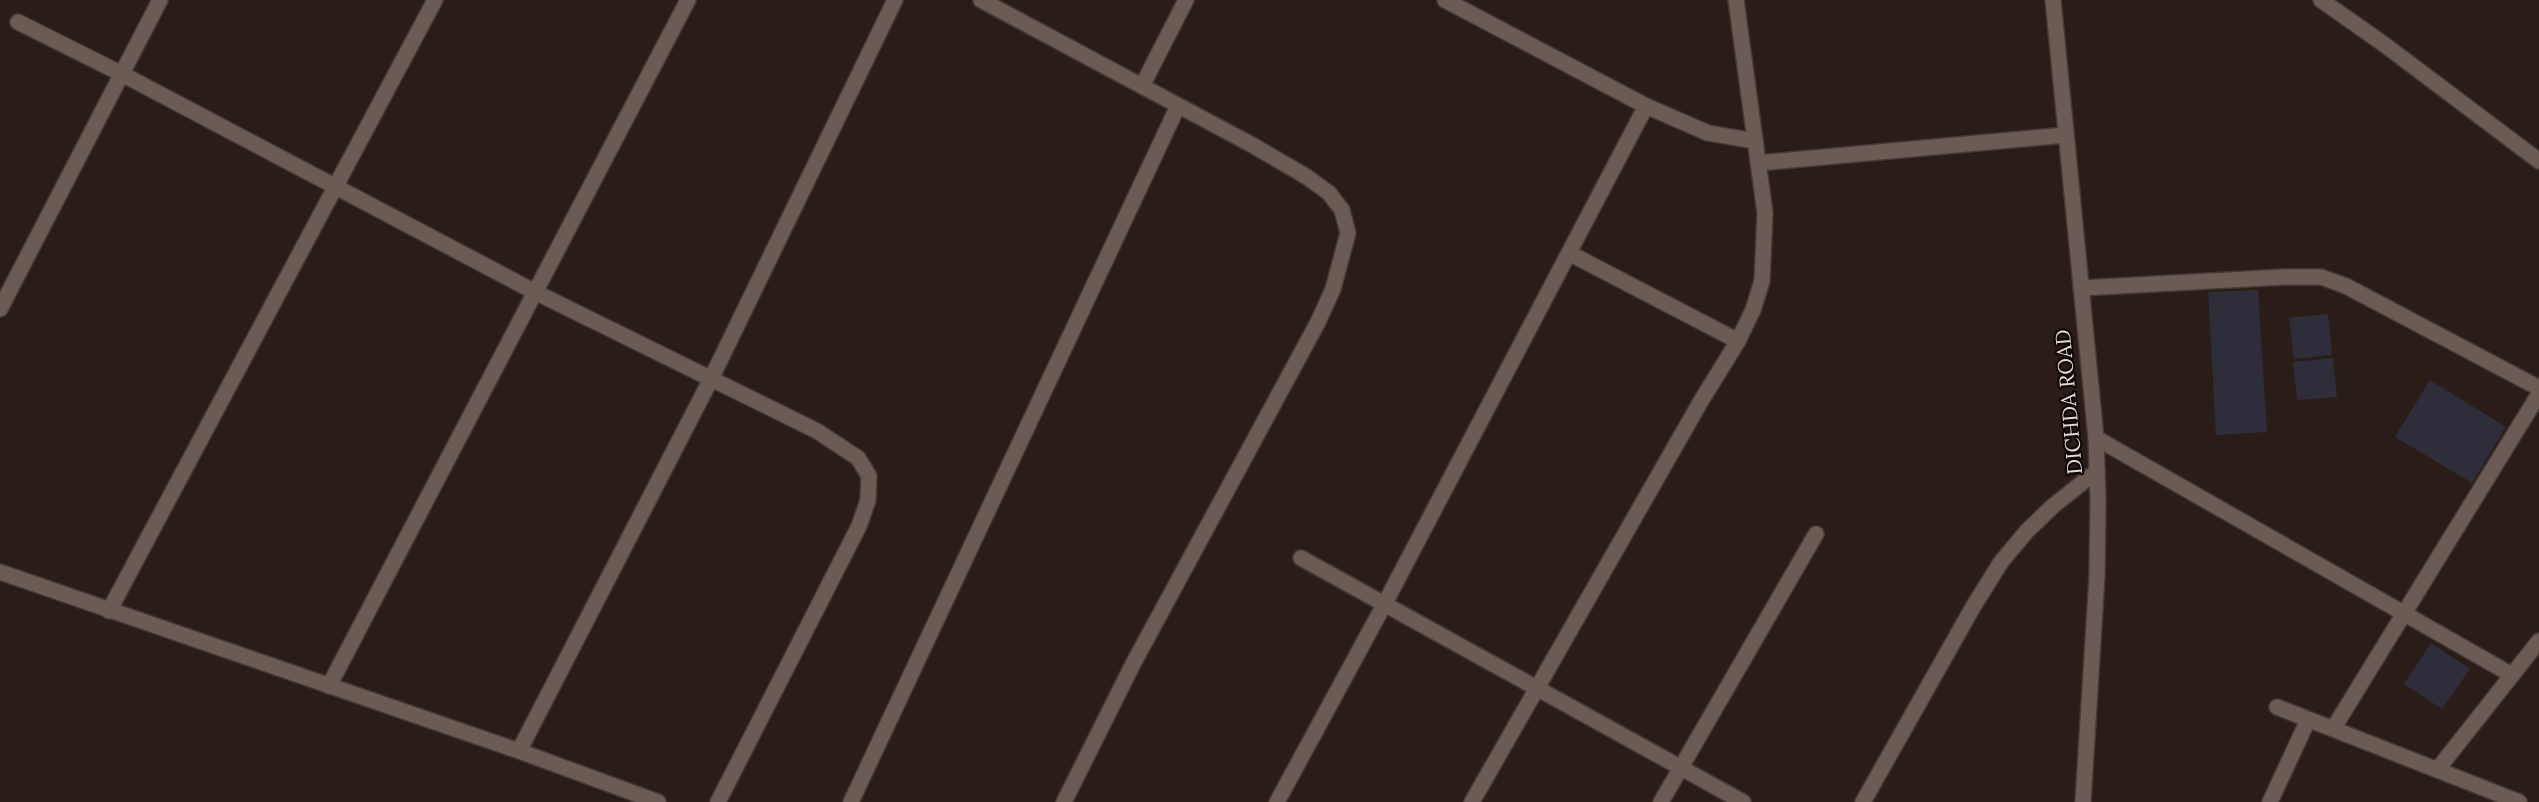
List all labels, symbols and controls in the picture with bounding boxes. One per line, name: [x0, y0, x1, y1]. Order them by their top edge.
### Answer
street label: DICHDA ROAD: [2051, 328, 2089, 476]

